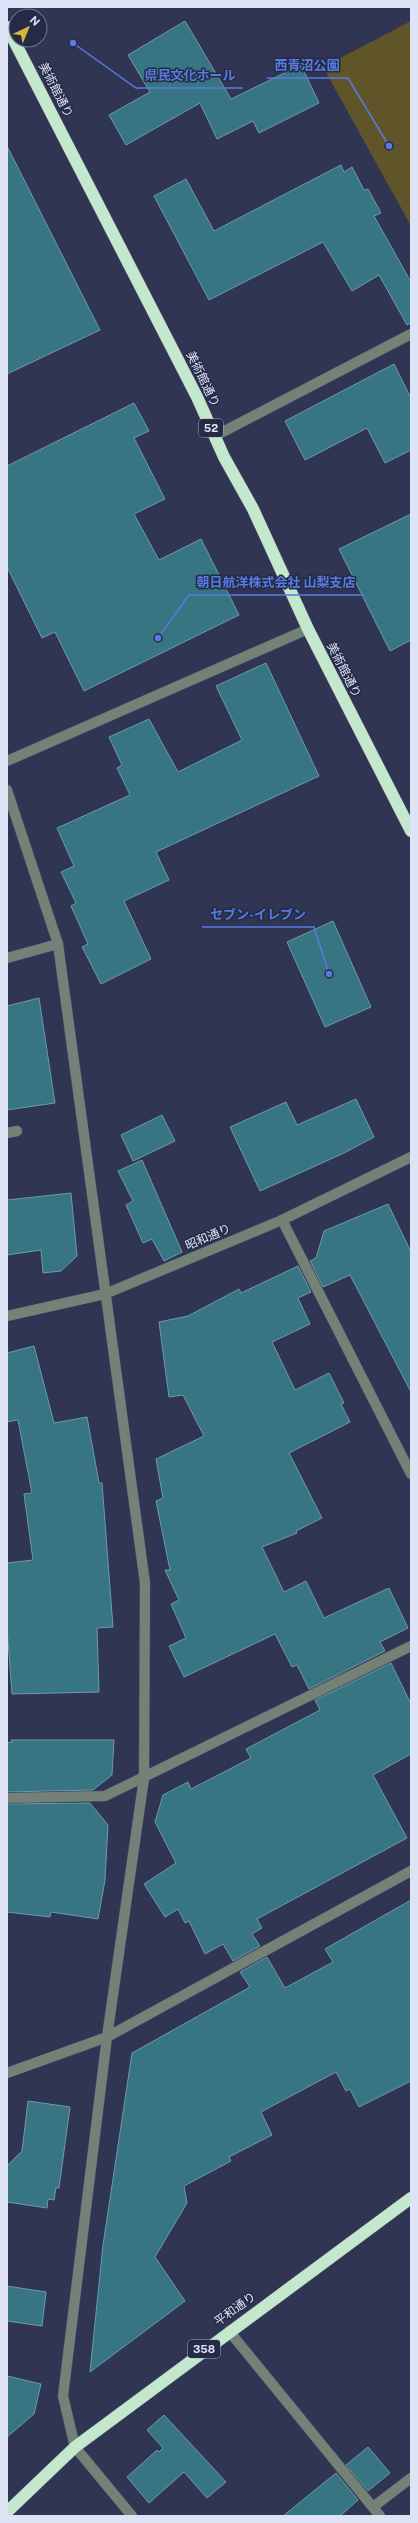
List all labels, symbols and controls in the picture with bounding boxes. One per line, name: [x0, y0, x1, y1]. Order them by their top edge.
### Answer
north arrow: [8, 8, 48, 48]
text: N: [28, 14, 42, 28]
callout: 西青沼公園: [267, 53, 348, 78]
text: 西青沼公園: [274, 58, 340, 73]
street label: 美術館通り: [36, 60, 76, 120]
callout: 県民文化ホール: [136, 63, 243, 88]
text: 県民文化ホール: [144, 68, 236, 83]
street label: 美術館通り: [184, 349, 222, 409]
road number: 52: [199, 419, 223, 437]
callout: 朝日航洋株式会社 山梨支店: [189, 570, 364, 595]
text: 朝日航洋株式会社 山梨支店: [197, 575, 355, 590]
street label: 美術館通り: [324, 640, 364, 700]
callout: セブン-イレブン: [202, 902, 314, 927]
text: セブン-イレブン: [210, 907, 306, 922]
street label: 昭和通り: [183, 1221, 233, 1253]
street label: 平和通り: [211, 2289, 259, 2329]
road number: 358: [188, 2340, 220, 2358]

